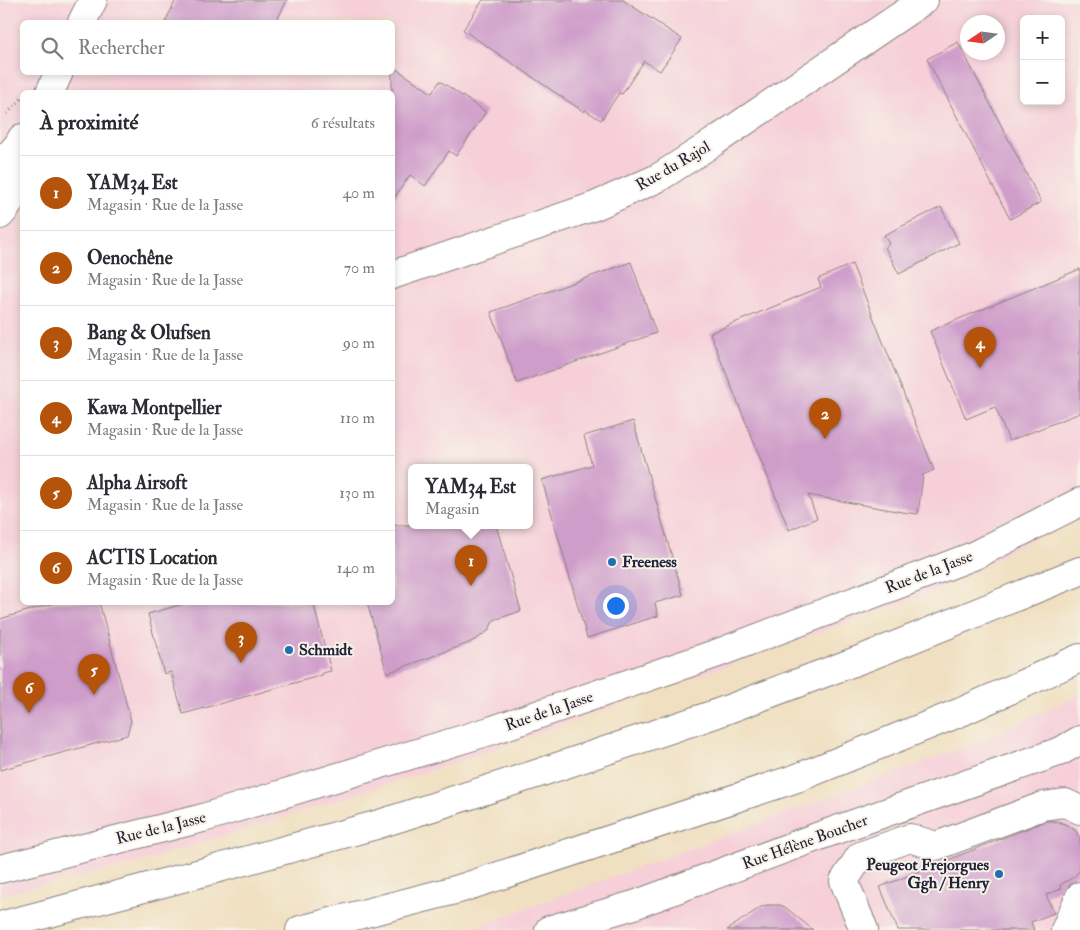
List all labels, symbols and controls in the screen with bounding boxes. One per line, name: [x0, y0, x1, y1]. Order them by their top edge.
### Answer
north arrow: [960, 15, 1005, 60]
map controls: [1020, 15, 1065, 105]
button: +: [1020, 15, 1065, 60]
search box: [20, 20, 395, 75]
icon: search: [38, 34, 66, 62]
text: Rechercher: [78, 36, 165, 60]
button: −: [1020, 60, 1065, 105]
text: À proximité: [40, 109, 138, 136]
text: 6 résultats: [311, 113, 375, 133]
street label: Rue du Rajol: [632, 137, 714, 195]
text: YAM34 Est: [87, 171, 178, 195]
text: 1: [53, 183, 59, 203]
text: 40 m: [342, 183, 375, 203]
text: Magasin · Rue de la Jasse: [87, 195, 243, 215]
text: Oenochêne: [87, 246, 173, 270]
text: 2: [52, 258, 60, 278]
text: 70 m: [344, 258, 375, 278]
text: Magasin · Rue de la Jasse: [87, 270, 243, 290]
text: Bang & Olufsen: [87, 321, 211, 345]
pin: 4: [964, 327, 996, 368]
text: 3: [53, 333, 59, 353]
text: 90 m: [343, 333, 375, 353]
text: Magasin · Rue de la Jasse: [87, 345, 243, 365]
text: Kawa Montpellier: [87, 396, 222, 420]
pin: 2: [809, 398, 841, 439]
text: 4: [52, 408, 60, 428]
text: 110 m: [340, 408, 375, 428]
text: Magasin · Rue de la Jasse: [87, 420, 243, 440]
popup: [408, 464, 533, 529]
text: Alpha Airsoft: [87, 471, 187, 495]
text: YAM34 Est: [425, 475, 516, 499]
text: 5: [52, 483, 60, 503]
text: 130 m: [339, 483, 375, 503]
text: Magasin · Rue de la Jasse: [87, 495, 243, 515]
text: Magasin: [425, 499, 480, 519]
pin: 1: [455, 545, 487, 586]
text: ACTIS Location: [87, 546, 218, 570]
street label: Rue de la Jasse: [882, 546, 976, 599]
place label: Freeness: [622, 552, 677, 572]
marker: Freeness: [606, 556, 618, 568]
text: 6: [52, 558, 60, 578]
text: 140 m: [337, 558, 375, 578]
text: Magasin · Rue de la Jasse: [87, 570, 243, 590]
your location: [603, 593, 629, 619]
pin: 3: [225, 622, 257, 663]
place label: Schmidt: [299, 640, 353, 660]
marker: Schmidt: [283, 644, 295, 656]
pin: 5: [78, 654, 110, 695]
pin: 6: [13, 672, 45, 713]
street label: Rue de la Jasse: [502, 686, 596, 736]
street label: Rue de la Jasse: [114, 807, 209, 850]
street label: Rue Hélène Boucher: [739, 810, 871, 874]
place label: Peugeot Frejorgues Ggh / Henry: [866, 855, 990, 894]
marker: Peugeot Frejorgues Ggh / Henry: [993, 868, 1005, 880]

